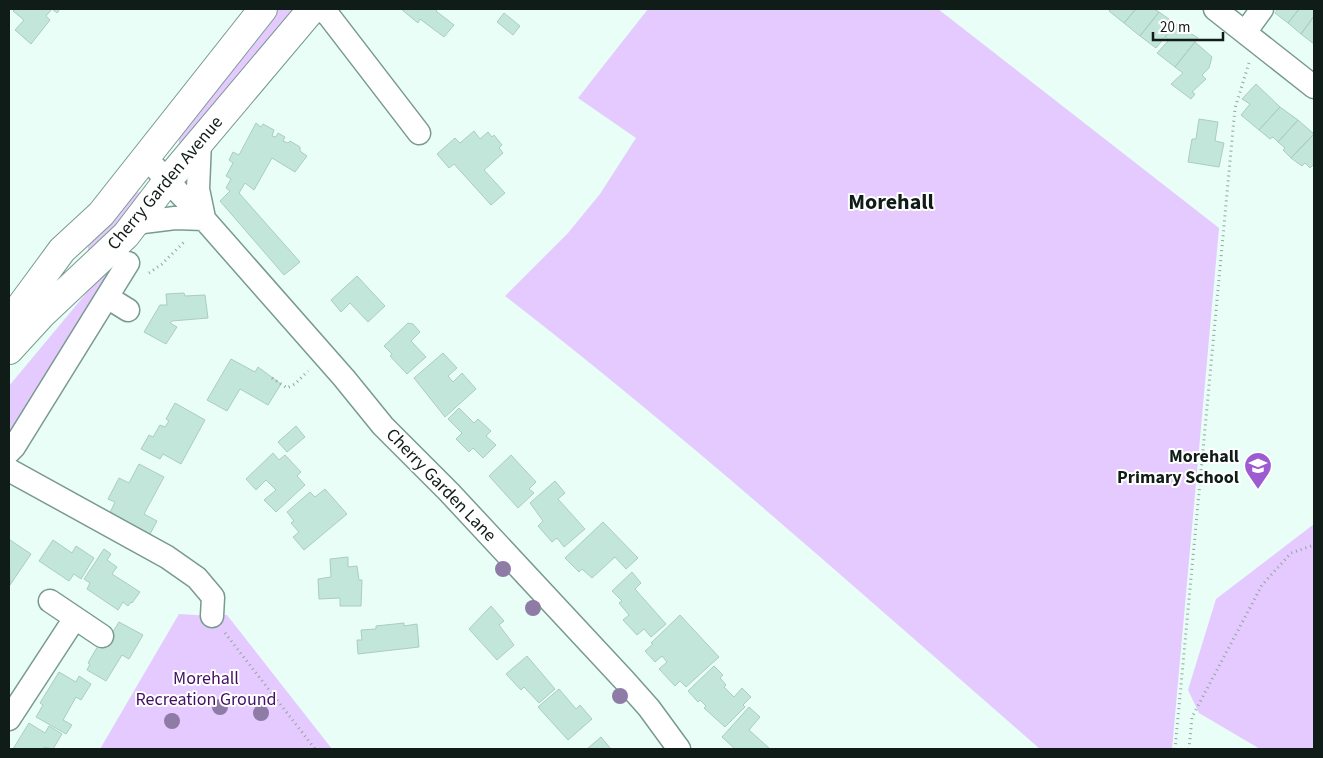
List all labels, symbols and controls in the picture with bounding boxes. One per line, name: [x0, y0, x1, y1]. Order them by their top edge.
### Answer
scale bar: [1153, 10, 1223, 42]
text: 20 m: [1160, 17, 1190, 38]
street label: Cherry Garden Avenue: [101, 111, 229, 255]
district label: Morehall: [848, 186, 935, 218]
street label: Cherry Garden Lane: [380, 423, 502, 547]
place label: Morehall Primary School: [1117, 444, 1239, 490]
school or university icon: Morehall Primary School: [1243, 451, 1273, 490]
park label: Morehall Recreation Ground: [135, 666, 277, 712]

